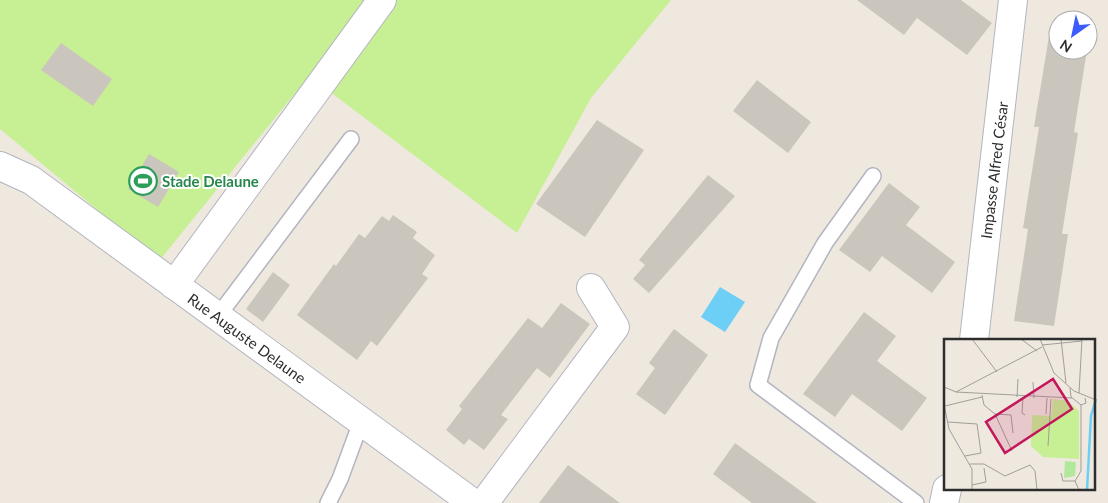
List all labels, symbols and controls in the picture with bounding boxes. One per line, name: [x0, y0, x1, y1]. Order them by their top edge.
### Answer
north arrow: [1048, 10, 1098, 60]
text: N: [1056, 36, 1075, 56]
street label: Impasse Alfred César: [977, 100, 1011, 240]
sports icon: Stade Delaune: [128, 166, 158, 196]
place label: Stade Delaune: [162, 172, 259, 190]
street label: Rue Auguste Delaune: [184, 289, 310, 387]
inset map: [944, 339, 1096, 490]

